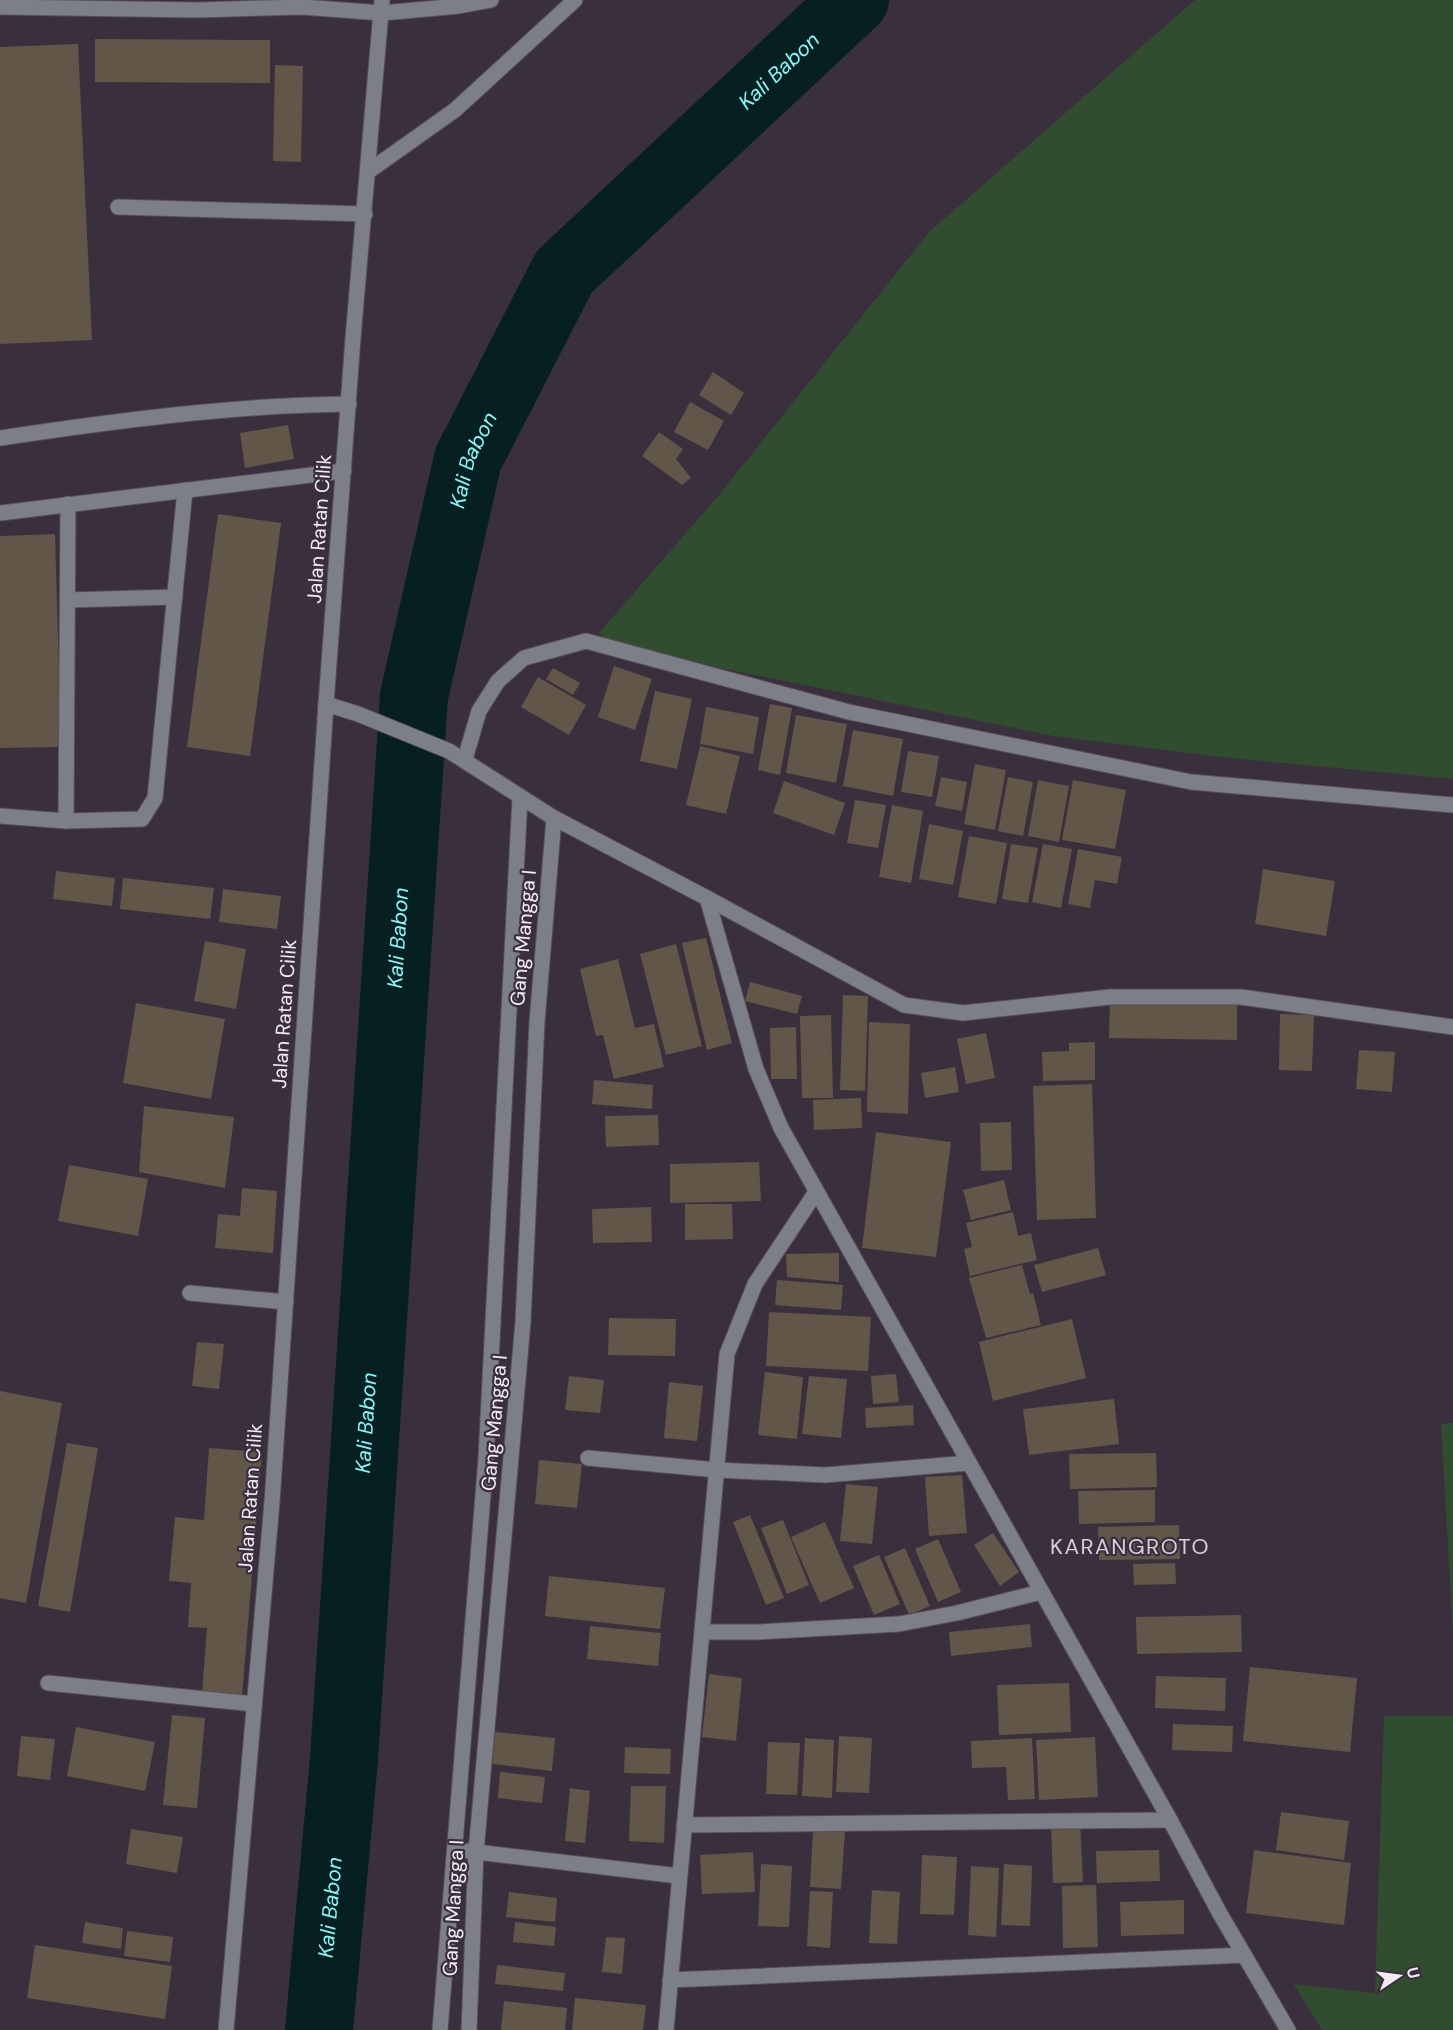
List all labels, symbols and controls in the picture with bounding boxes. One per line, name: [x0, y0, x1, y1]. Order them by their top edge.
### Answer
water label: Kali Babon: [732, 26, 825, 116]
water label: Kali Babon: [443, 407, 504, 511]
street label: Jalan Ratan Cilik: [301, 454, 337, 604]
street label: Gang Mangga I: [504, 869, 542, 1007]
water label: Kali Babon: [381, 887, 415, 989]
street label: Jalan Ratan Cilik: [266, 939, 302, 1089]
street label: Gang Mangga I: [475, 1354, 513, 1492]
water label: Kali Babon: [349, 1371, 383, 1474]
street label: Jalan Ratan Cilik: [232, 1423, 268, 1573]
district label: KARANGROTO: [1050, 1532, 1210, 1561]
street label: Gang Mangga I: [436, 1839, 470, 1977]
water label: Kali Babon: [312, 1856, 349, 1959]
north arrow: [1369, 1946, 1429, 2006]
text: U: [1402, 1965, 1425, 1980]

